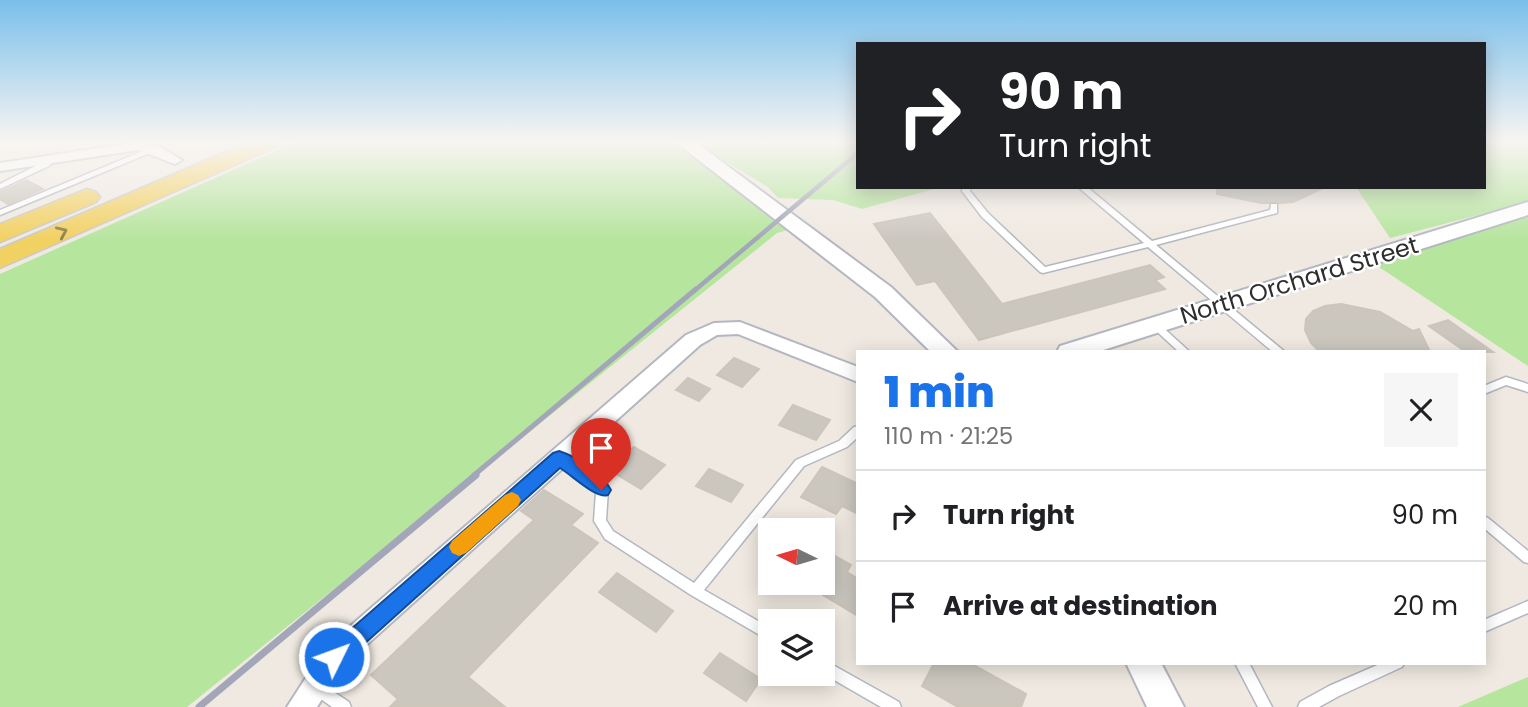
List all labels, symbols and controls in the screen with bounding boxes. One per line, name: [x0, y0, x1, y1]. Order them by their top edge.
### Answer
text: 90 m: [999, 58, 1123, 126]
icon: right: [884, 70, 975, 161]
text: Turn right: [999, 123, 1151, 168]
one-way arrow: [56, 226, 68, 240]
street label: North Orchard Street: [1176, 228, 1422, 332]
text: 1 min: [884, 363, 995, 422]
button: close: [1384, 373, 1458, 447]
pin: [571, 418, 631, 490]
text: 110 m · 21:25: [884, 420, 1013, 452]
icon: arrive: [582, 429, 620, 467]
icon: right: [884, 497, 922, 535]
text: Turn right: [943, 497, 1075, 533]
text: 90 m: [1392, 497, 1458, 533]
north arrow: [758, 518, 835, 595]
map controls: [758, 518, 835, 686]
icon: arrive: [884, 588, 922, 626]
text: Arrive at destination: [943, 588, 1218, 624]
text: 20 m: [1393, 588, 1458, 624]
button: layers: [758, 609, 835, 686]
position arrow: [297, 620, 371, 694]

